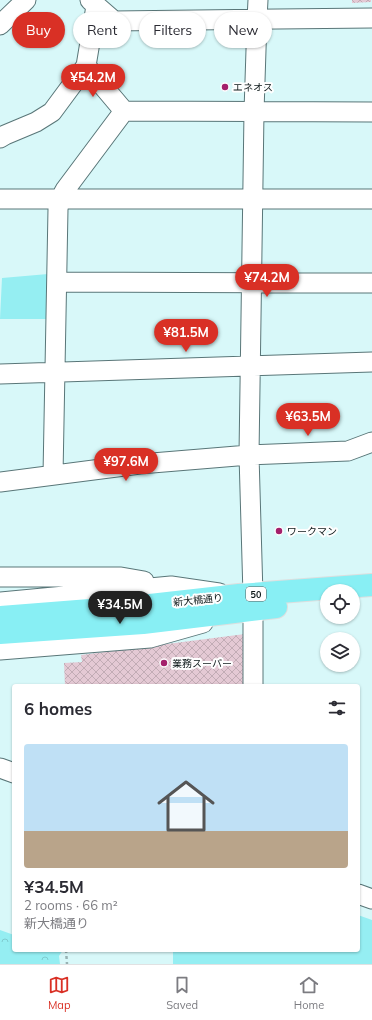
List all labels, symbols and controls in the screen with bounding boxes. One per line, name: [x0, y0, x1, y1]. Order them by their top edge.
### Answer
chip: Buy: [12, 12, 65, 48]
chip: Rent: [73, 12, 131, 48]
chip: Filters: [139, 12, 206, 48]
chip: New: [214, 12, 272, 48]
pin: ¥54.2M: [60, 64, 126, 98]
text: ¥54.2M: [70, 69, 116, 85]
place label: エネオス: [233, 81, 273, 94]
marker: エネオス: [220, 82, 230, 92]
pin: ¥74.2M: [234, 264, 300, 298]
text: ¥74.2M: [244, 269, 290, 285]
pin: ¥81.5M: [153, 319, 219, 353]
text: ¥81.5M: [163, 324, 209, 340]
pin: ¥63.5M: [275, 403, 341, 437]
text: ¥63.5M: [285, 408, 331, 424]
pin: ¥97.6M: [93, 448, 159, 482]
text: ¥97.6M: [103, 453, 149, 469]
place label: ワークマン: [287, 525, 337, 538]
marker: ワークマン: [274, 526, 284, 536]
map controls: [320, 584, 360, 672]
button: locate: [320, 584, 360, 624]
road number: 50: [246, 587, 266, 601]
pin: ¥34.5M: [87, 591, 153, 625]
street label: 新大橋通り: [172, 591, 224, 609]
text: ¥34.5M: [97, 596, 143, 612]
button: layers: [320, 632, 360, 672]
place label: 業務スーパー: [172, 657, 232, 670]
marker: 業務スーパー: [159, 658, 169, 668]
icon: filters: [326, 697, 348, 719]
text: 6 homes: [24, 698, 92, 719]
icon: home: [150, 770, 222, 842]
text: ¥34.5M: [24, 876, 84, 897]
text: 2 rooms · 66 m²: [24, 897, 118, 913]
text: 新大橋通り: [24, 915, 89, 931]
tab: Map: [48, 974, 71, 1012]
tab: Saved: [166, 974, 198, 1012]
tab: Home: [294, 974, 324, 1012]

